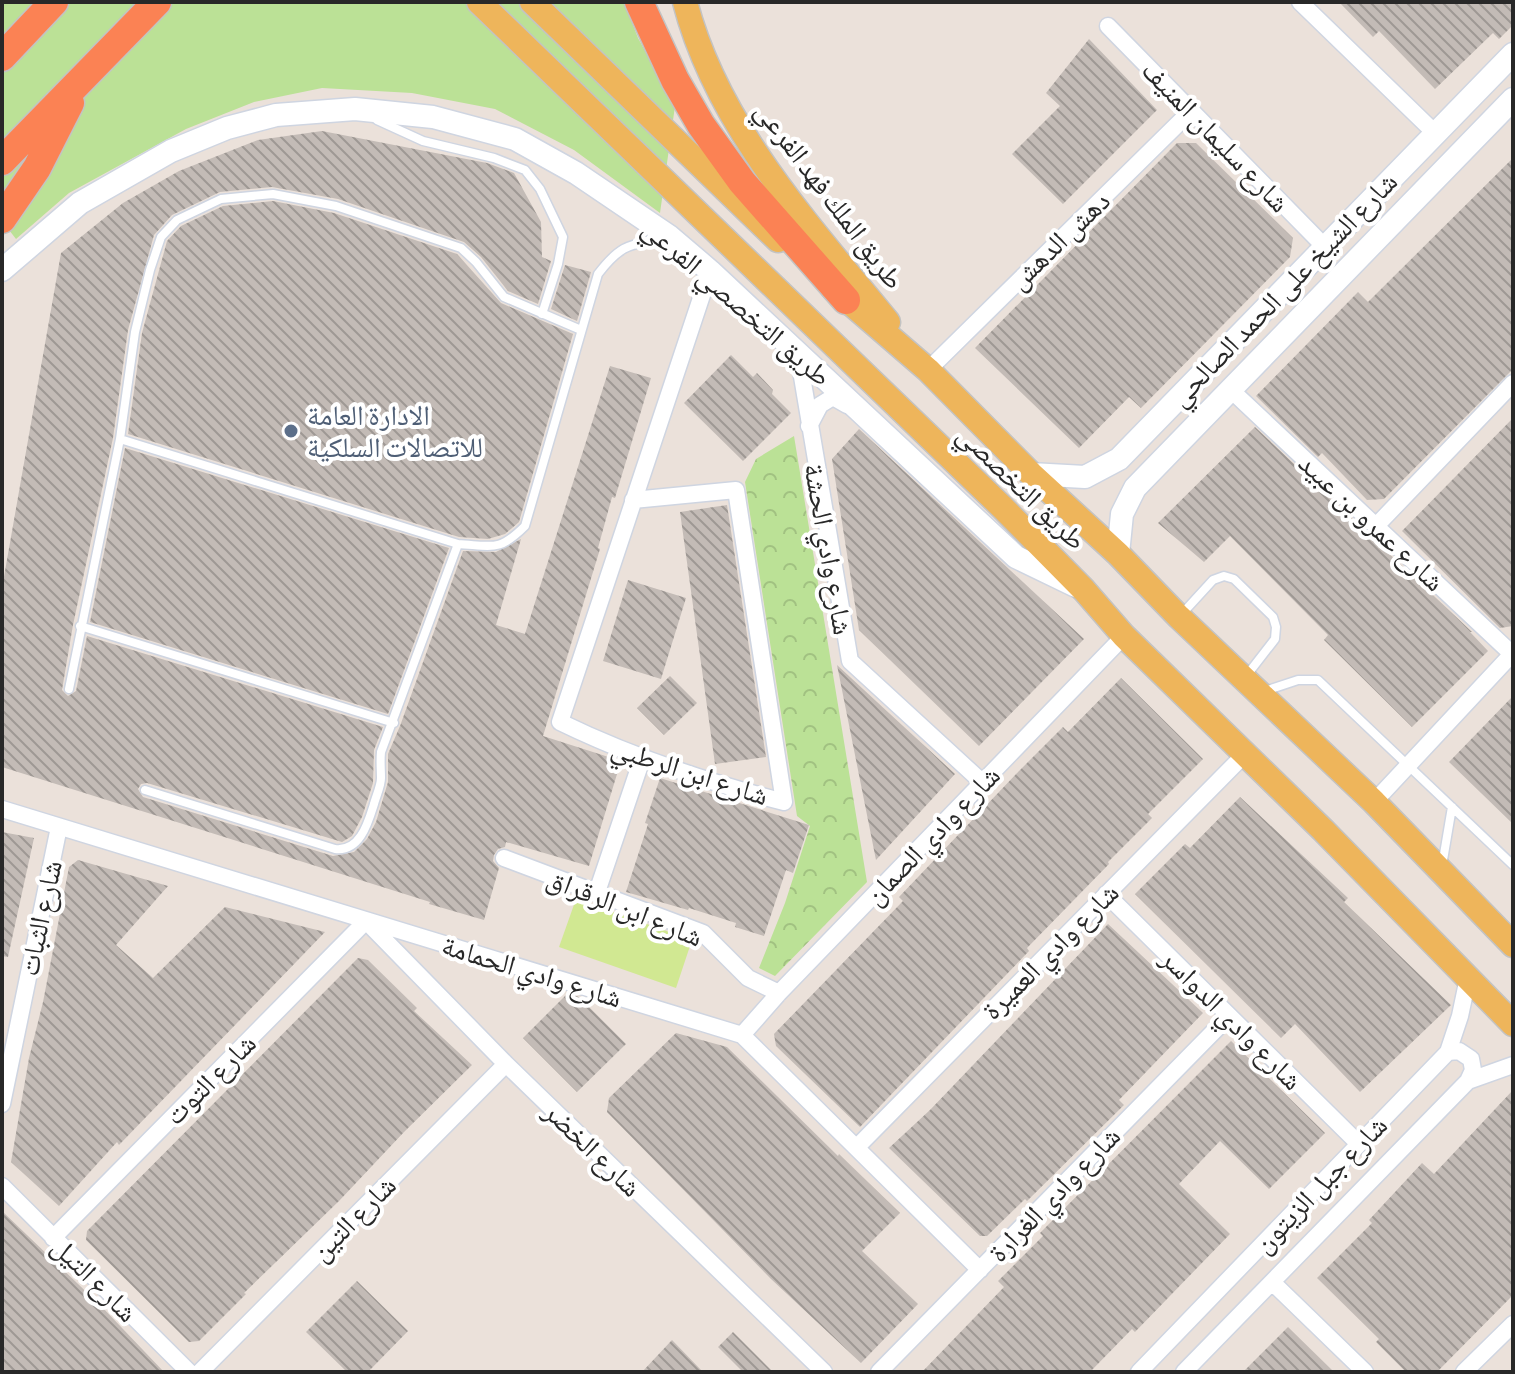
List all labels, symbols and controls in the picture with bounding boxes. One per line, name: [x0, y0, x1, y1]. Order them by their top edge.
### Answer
street label: شارع سليمان المنيف: [1134, 56, 1293, 220]
street label: طريق الملك فهد الفرعي: [743, 97, 908, 299]
street label: شارع الشيخ على الحمد الصالحي: [1166, 168, 1408, 418]
street label: دهش الدهش: [1005, 187, 1117, 297]
street label: طريق التخصصي الفرعي: [632, 215, 835, 398]
place label: الادارة العامة للاتصالات السلكية: [307, 403, 483, 463]
street label: طريق التخصصي: [946, 421, 1090, 561]
marker: الادارة العامة للاتصالات السلكية: [282, 422, 300, 440]
street label: شارع عمرو بن عبيد: [1291, 449, 1449, 599]
street label: شارع وادي الحشة: [791, 461, 856, 638]
street label: شارع ابن الرطبي: [605, 734, 771, 818]
street label: شارع وادي الصمان: [861, 762, 1011, 916]
street label: شارع الثبات: [16, 858, 70, 979]
street label: شارع ابن الرقراق: [542, 865, 706, 955]
street label: شارع وادي العميرة: [978, 879, 1130, 1031]
street label: شارع وادي الحمامة: [436, 932, 625, 1020]
street label: شارع وادي الدواسر: [1149, 944, 1306, 1101]
street label: شارع التوت: [161, 1030, 263, 1132]
street label: شارع الخضر: [536, 1097, 645, 1204]
street label: شارع جبل الزيتون: [1250, 1112, 1395, 1261]
street label: شارع وادي الغرارة: [984, 1123, 1132, 1273]
street label: شارع التين: [307, 1172, 404, 1269]
street label: شارع التيل: [44, 1233, 141, 1330]

